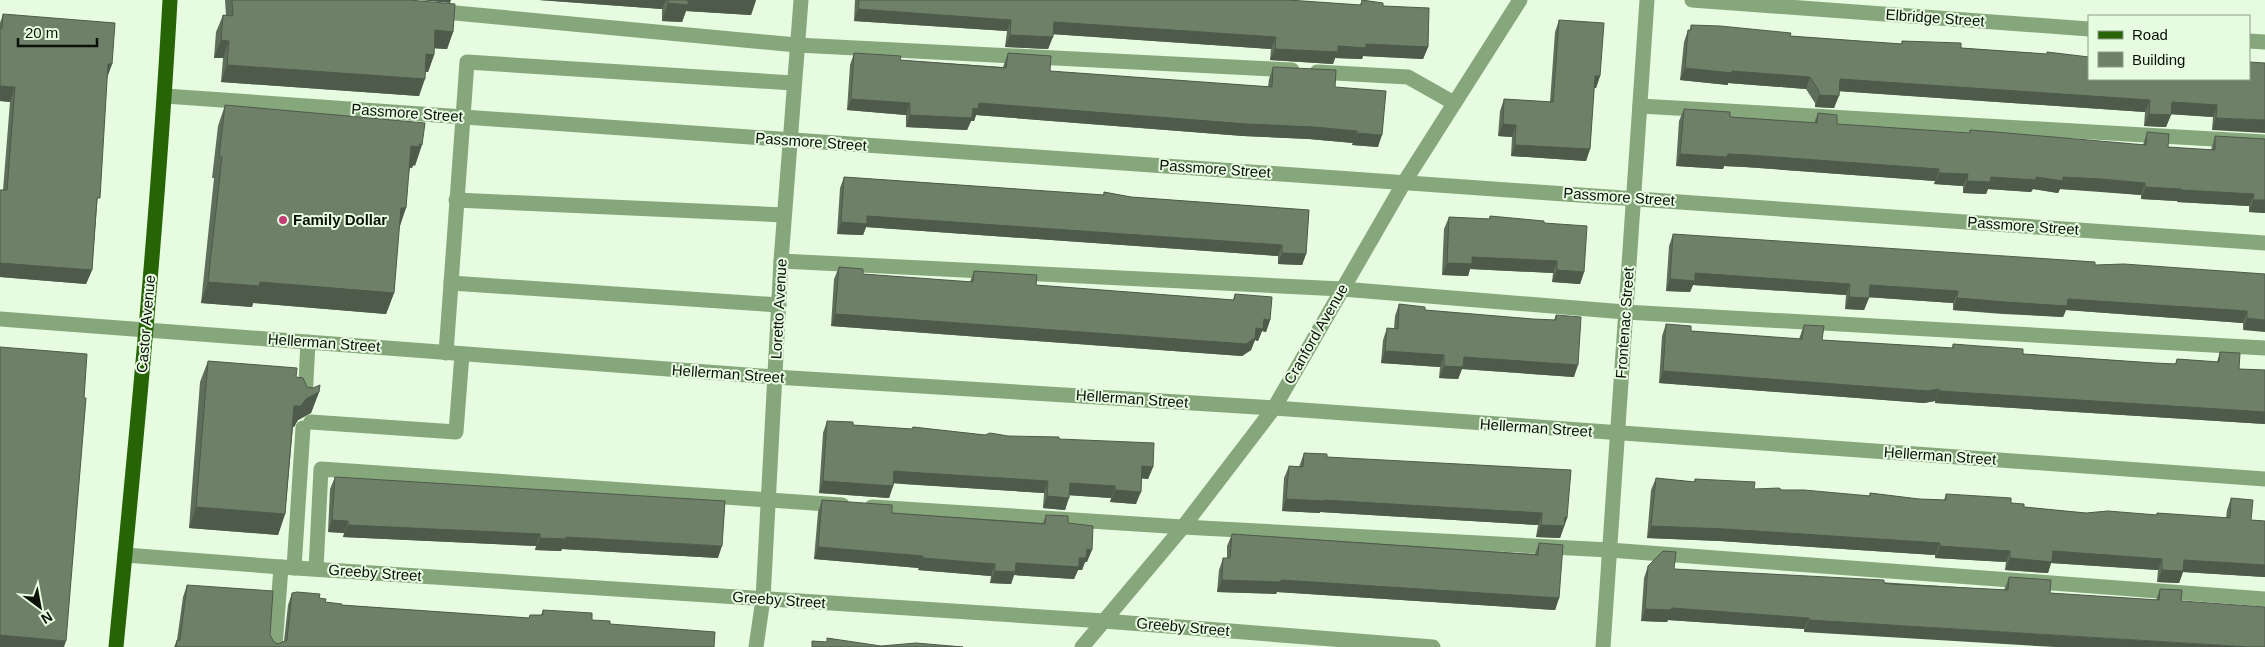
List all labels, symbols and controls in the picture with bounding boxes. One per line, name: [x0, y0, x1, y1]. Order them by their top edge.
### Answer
street label: Elbridge Street: [1885, 6, 1986, 29]
scale bar: [18, 15, 96, 47]
legend: [2088, 15, 2250, 80]
text: 20 m: [25, 24, 58, 41]
text: Road: [2132, 26, 2168, 43]
text: Building: [2132, 51, 2185, 68]
street label: Passmore Street: [351, 100, 464, 125]
street label: Passmore Street: [755, 129, 868, 154]
street label: Passmore Street: [1159, 156, 1272, 181]
street label: Passmore Street: [1563, 184, 1676, 209]
place label: Family Dollar: [293, 211, 387, 228]
street label: Passmore Street: [1967, 213, 2080, 238]
marker: Family Dollar: [277, 214, 289, 226]
street label: Loretto Avenue: [767, 258, 790, 360]
street label: Frontenac Street: [1612, 266, 1637, 379]
street label: Castor Avenue: [133, 274, 158, 374]
street label: Cranford Avenue: [1280, 281, 1351, 387]
street label: Hellerman Street: [267, 330, 382, 355]
street label: Hellerman Street: [671, 361, 786, 386]
street label: Hellerman Street: [1075, 386, 1190, 411]
street label: Hellerman Street: [1479, 415, 1594, 440]
street label: Hellerman Street: [1883, 443, 1998, 468]
street label: Greeby Street: [328, 561, 423, 584]
north arrow: [15, 582, 65, 632]
street label: Greeby Street: [732, 588, 827, 611]
text: N: [38, 609, 55, 627]
street label: Greeby Street: [1136, 614, 1231, 639]

